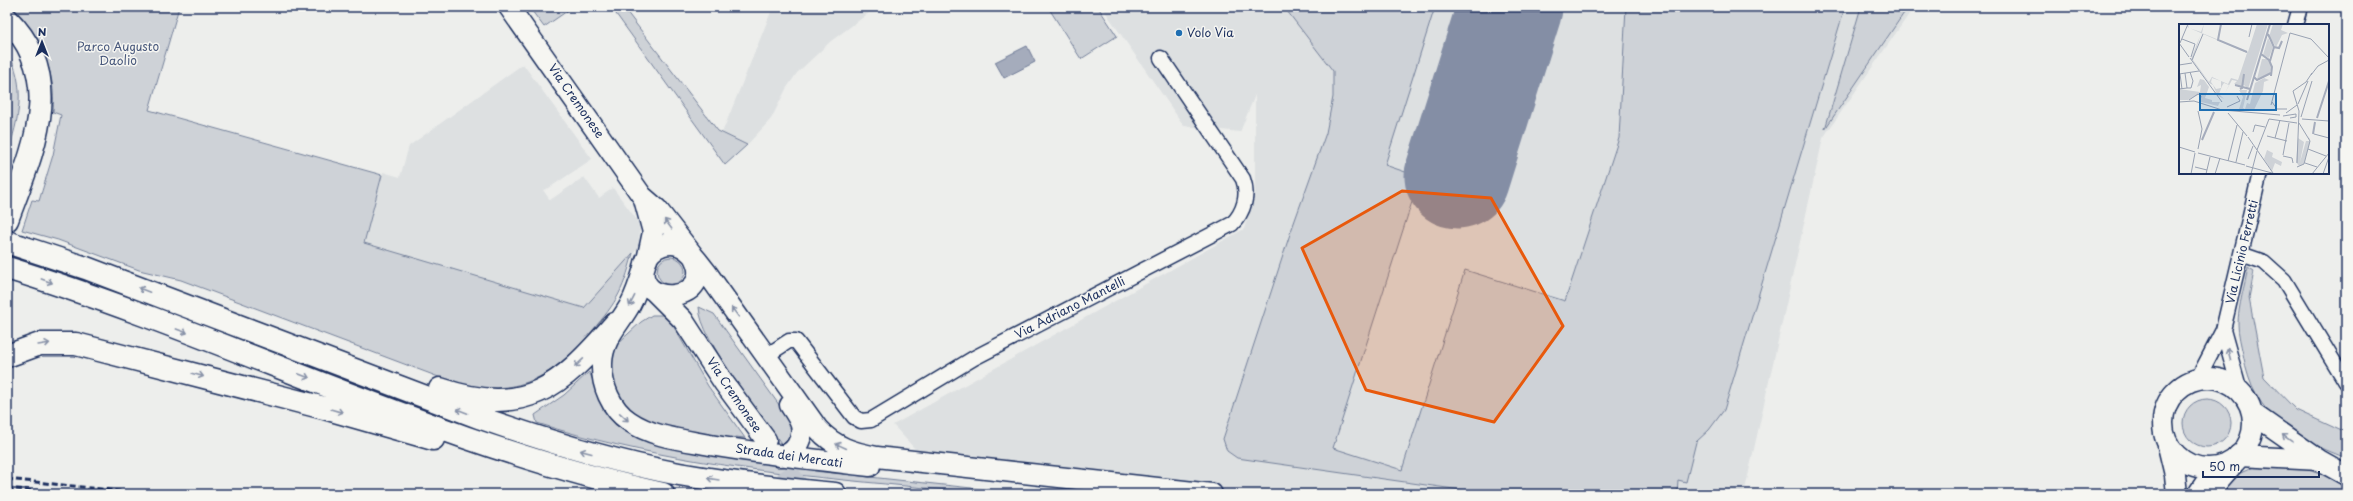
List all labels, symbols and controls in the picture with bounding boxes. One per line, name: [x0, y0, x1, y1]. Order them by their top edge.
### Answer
north arrow: [22, 22, 62, 62]
text: N: [38, 23, 47, 40]
place label: Volo Via: [1187, 23, 1234, 41]
inset map: [2179, 24, 2329, 174]
marker: Volo Via: [1174, 28, 1184, 38]
park label: Parco Augusto Daolio: [77, 37, 160, 69]
street label: Via Cremonese: [544, 59, 610, 142]
street label: Via Licinio Ferretti: [2220, 198, 2262, 306]
one-way arrow: [664, 218, 672, 229]
street label: Via Adriano Mantelli: [1011, 271, 1128, 343]
one-way arrow: [40, 278, 53, 285]
one-way arrow: [139, 286, 151, 294]
one-way arrow: [628, 295, 635, 307]
one-way arrow: [731, 307, 739, 318]
one-way arrow: [175, 327, 187, 335]
one-way arrow: [37, 340, 50, 348]
one-way arrow: [2225, 347, 2232, 360]
street label: Via Cremonese: [703, 353, 767, 436]
one-way arrow: [574, 359, 585, 368]
one-way arrow: [191, 371, 204, 379]
one-way arrow: [297, 373, 309, 381]
one-way arrow: [457, 407, 469, 415]
one-way arrow: [330, 408, 343, 415]
one-way arrow: [619, 412, 629, 421]
one-way arrow: [2282, 434, 2293, 442]
street label: Strada dei Mercati: [734, 439, 844, 471]
one-way arrow: [835, 442, 847, 449]
one-way arrow: [579, 448, 592, 455]
scale bar: [2203, 453, 2319, 479]
text: 50 m: [2209, 457, 2240, 475]
one-way arrow: [707, 475, 720, 483]

